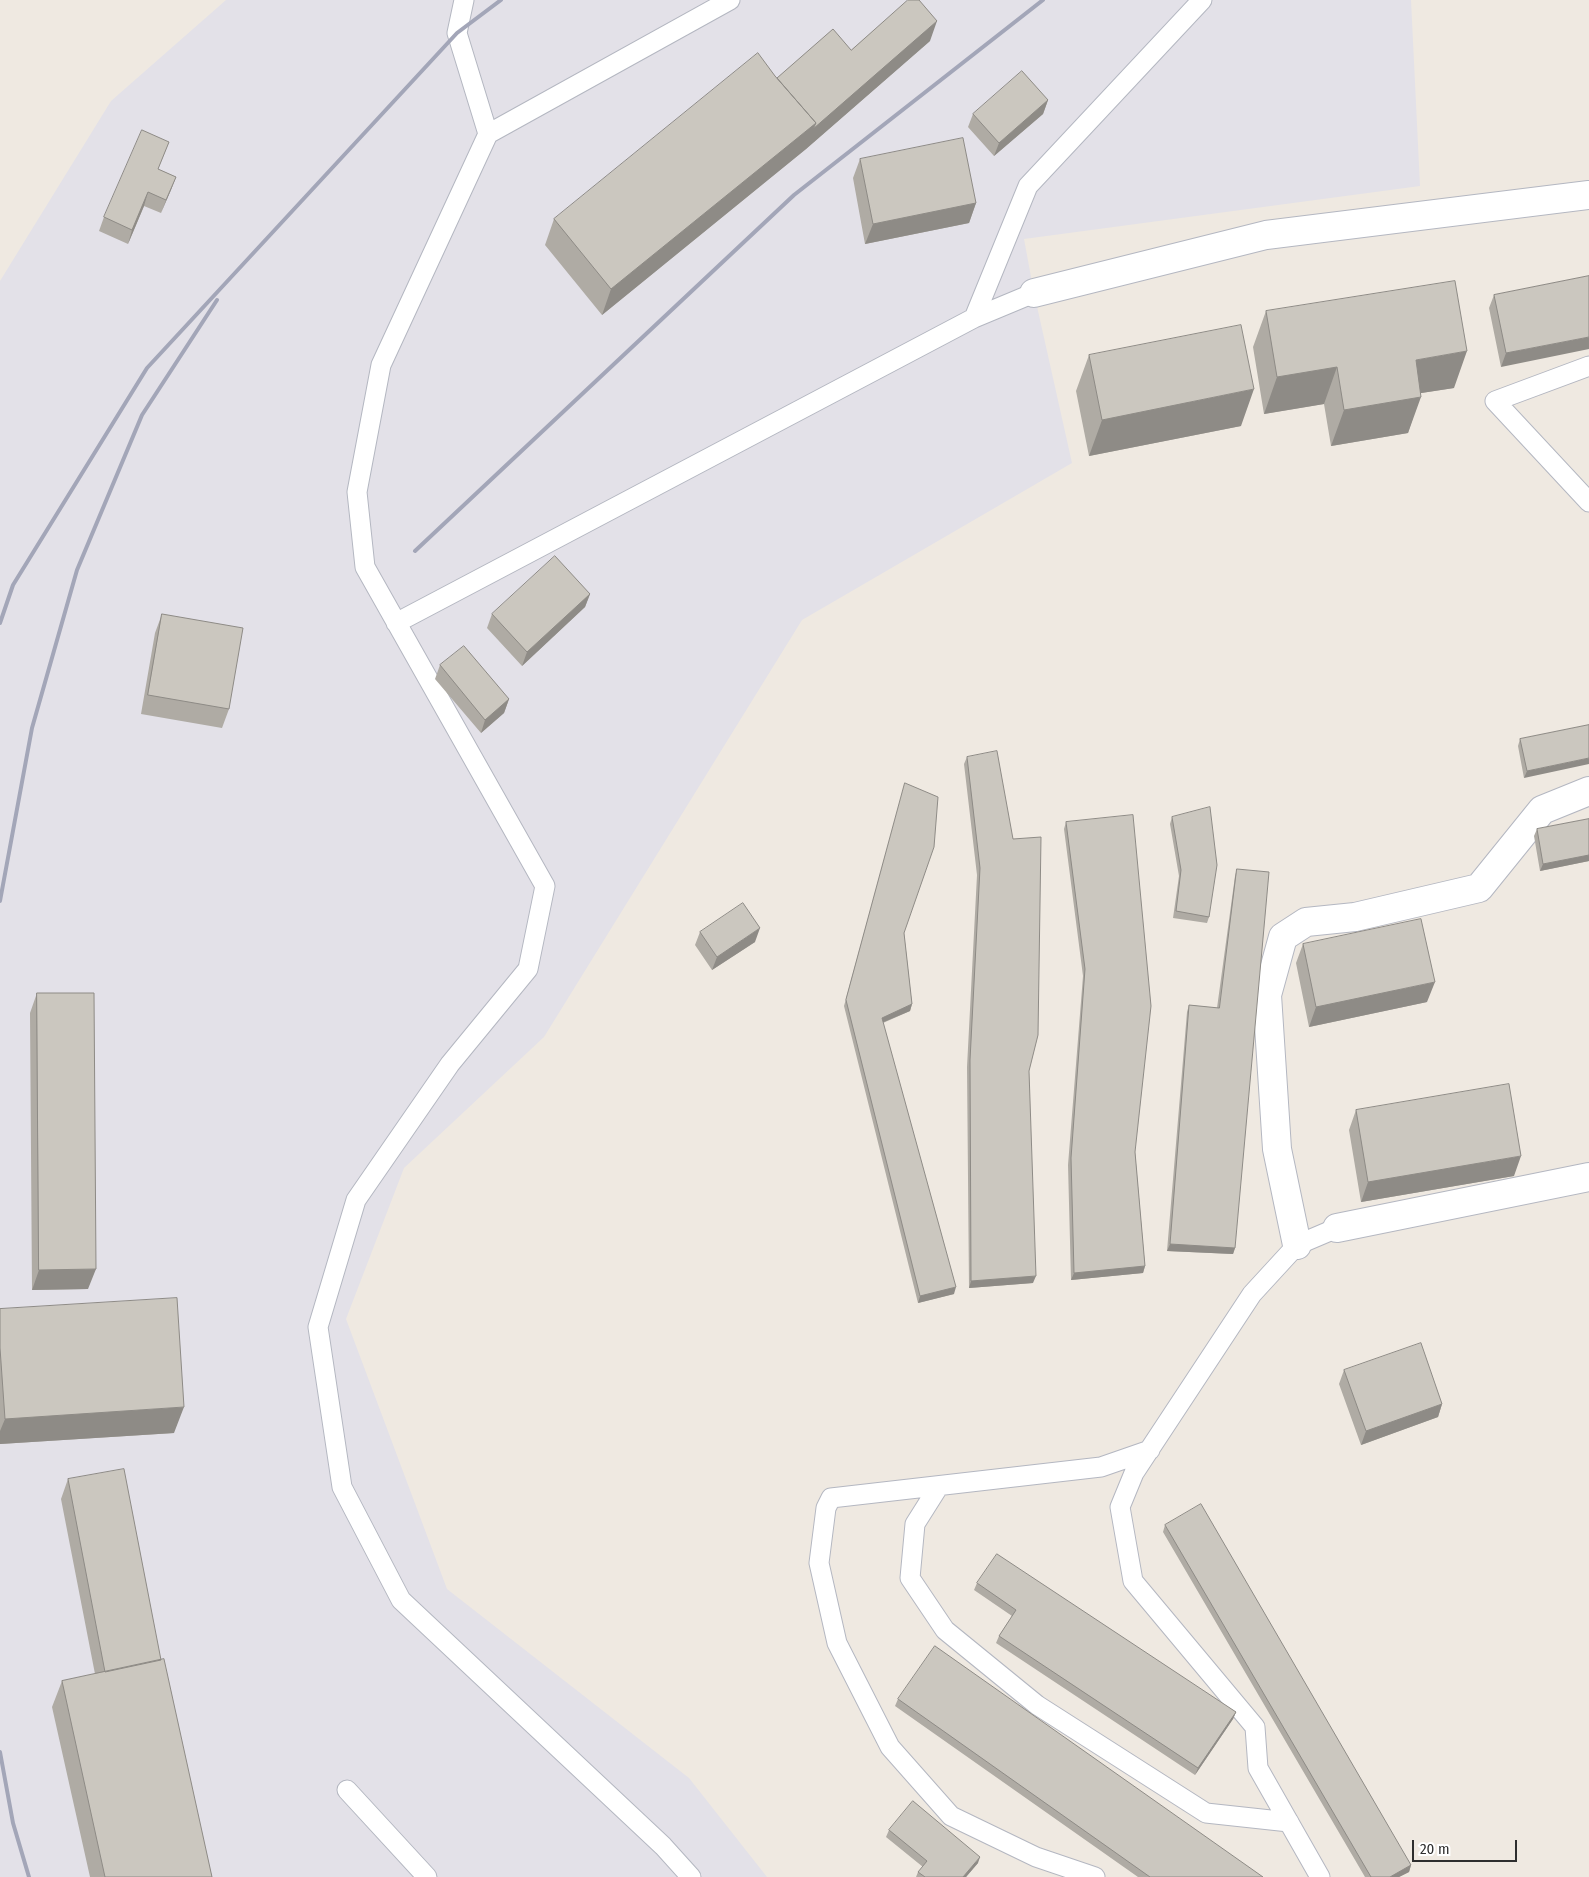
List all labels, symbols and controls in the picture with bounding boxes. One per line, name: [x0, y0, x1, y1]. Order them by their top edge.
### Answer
scale bar: [1414, 1830, 1519, 1862]
text: 20 m: [1420, 1840, 1450, 1858]

